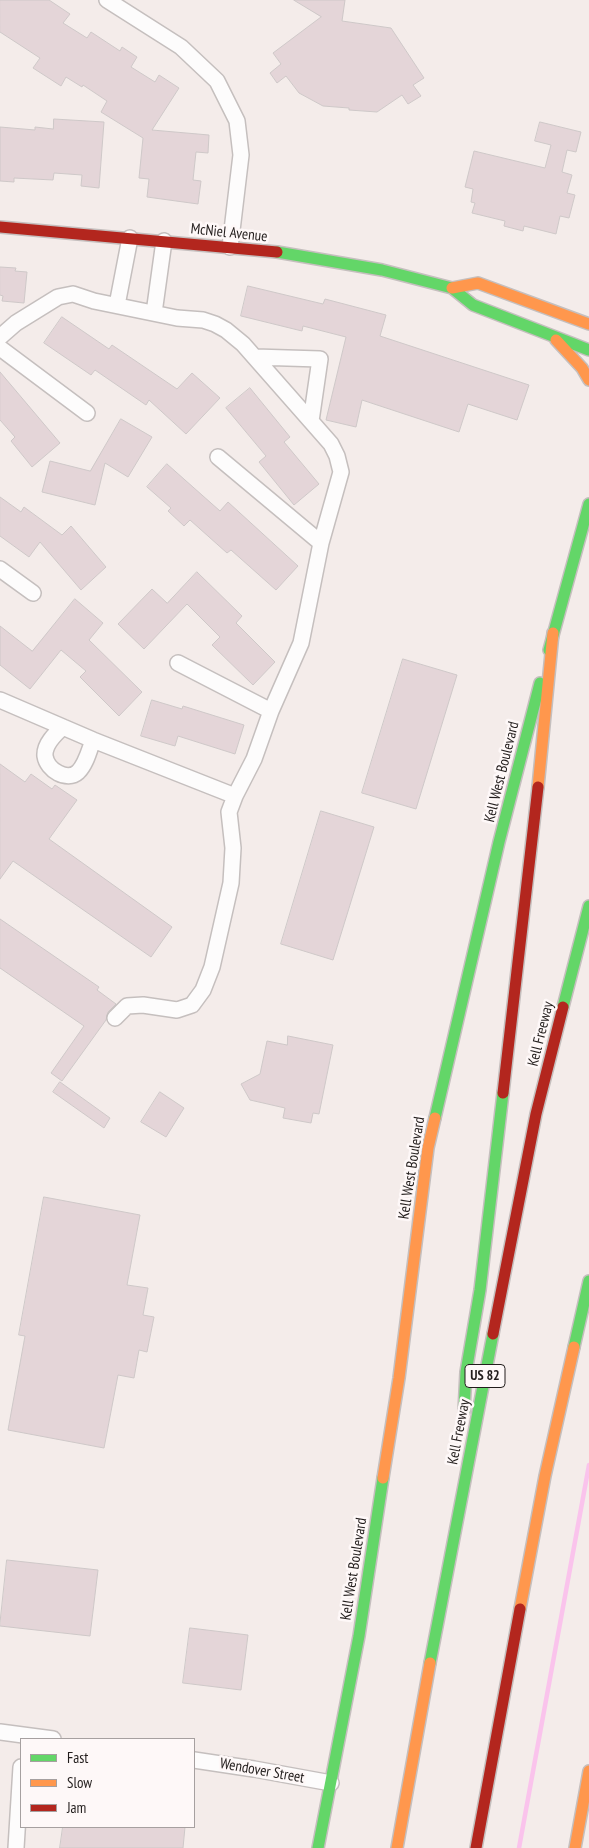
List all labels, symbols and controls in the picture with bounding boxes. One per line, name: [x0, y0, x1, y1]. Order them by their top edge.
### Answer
street label: McNiel Avenue: [190, 220, 268, 246]
street label: Kell West Boulevard: [481, 720, 523, 824]
street label: Kell Freeway: [524, 1000, 558, 1068]
street label: Kell West Boulevard: [395, 1116, 429, 1220]
road number: US 82: [465, 1364, 505, 1388]
street label: Kell Freeway: [444, 1398, 474, 1466]
street label: Kell West Boulevard: [337, 1517, 371, 1621]
legend: [20, 1738, 195, 1828]
text: Fast: [67, 1748, 88, 1767]
street label: Wendover Street: [218, 1755, 306, 1787]
text: Slow: [67, 1773, 92, 1792]
text: Jam: [67, 1798, 86, 1817]

